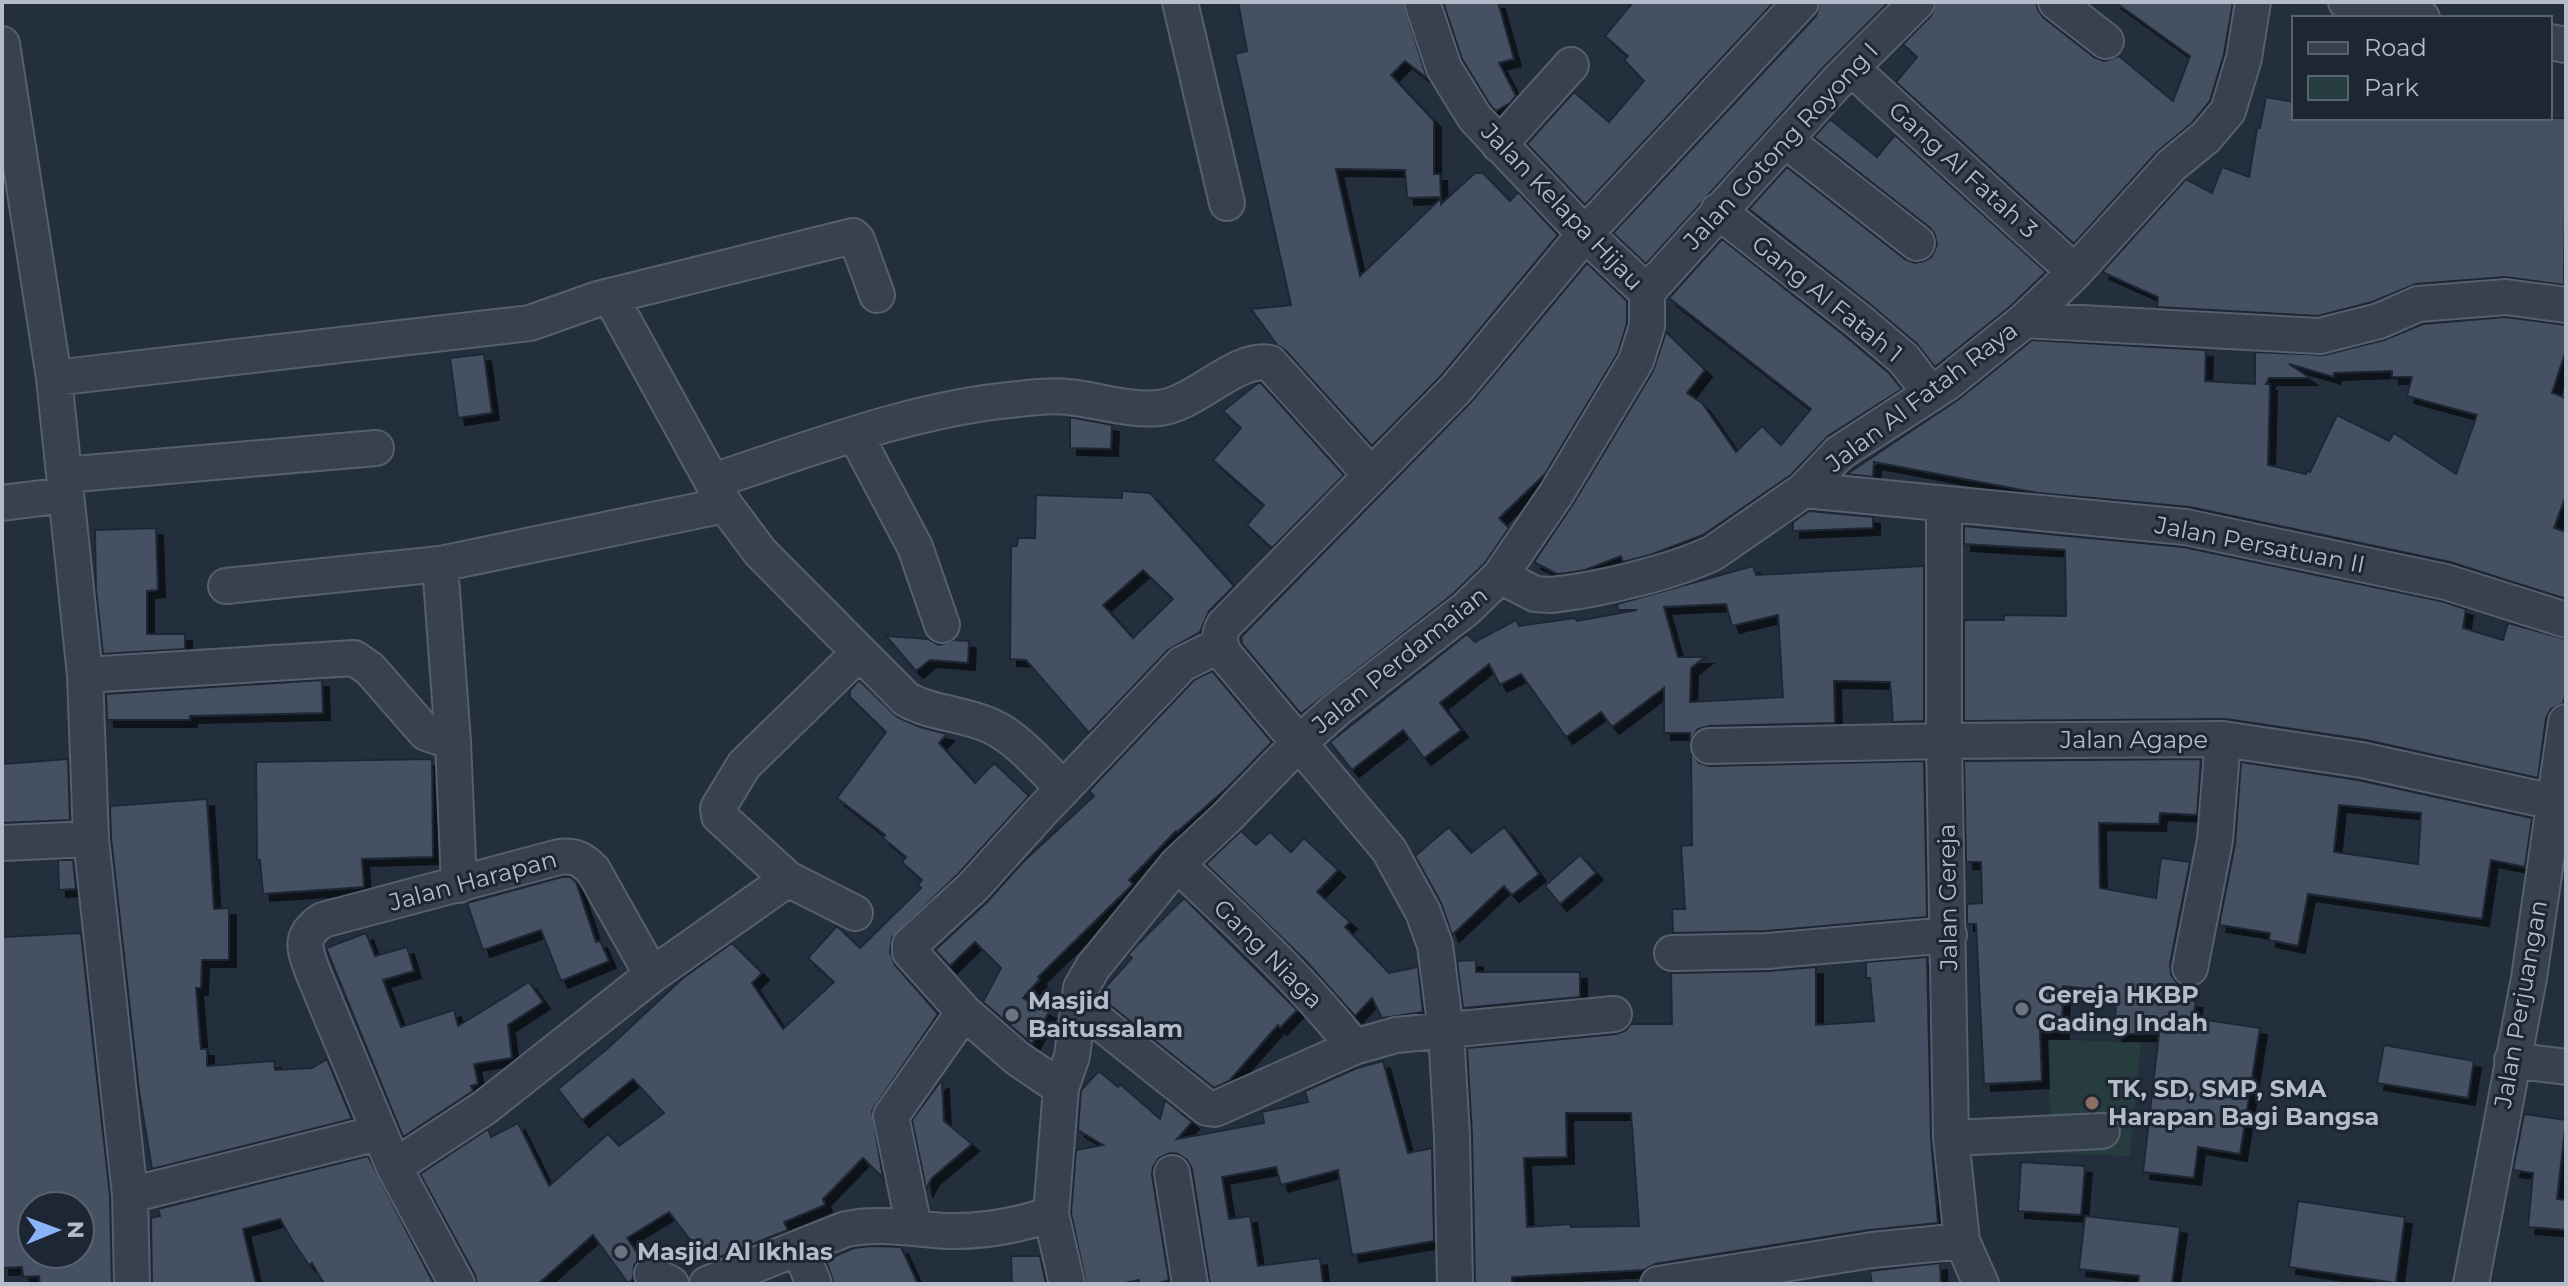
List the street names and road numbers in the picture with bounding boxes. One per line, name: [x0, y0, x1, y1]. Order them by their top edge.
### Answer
street label: Jalan Gotong Royong I: [1677, 36, 1884, 256]
street label: Gang Al Fatah 3: [1883, 95, 2044, 244]
street label: Jalan Kelapa Hijau: [1475, 117, 1649, 296]
street label: Gang Al Fatah 1: [1746, 229, 1908, 368]
street label: Jalan Al Fatah Raya: [1820, 315, 2023, 478]
street label: Jalan Persatuan II: [2152, 510, 2368, 579]
street label: Jalan Perdamaian: [1305, 580, 1493, 740]
street label: Jalan Agape: [2059, 725, 2208, 754]
street label: Jalan Gereja: [1932, 823, 1963, 972]
street label: Jalan Harapan: [385, 844, 560, 917]
street label: Gang Niaga: [1208, 893, 1329, 1014]
street label: Jalan Perjuangan: [2488, 898, 2553, 1111]

